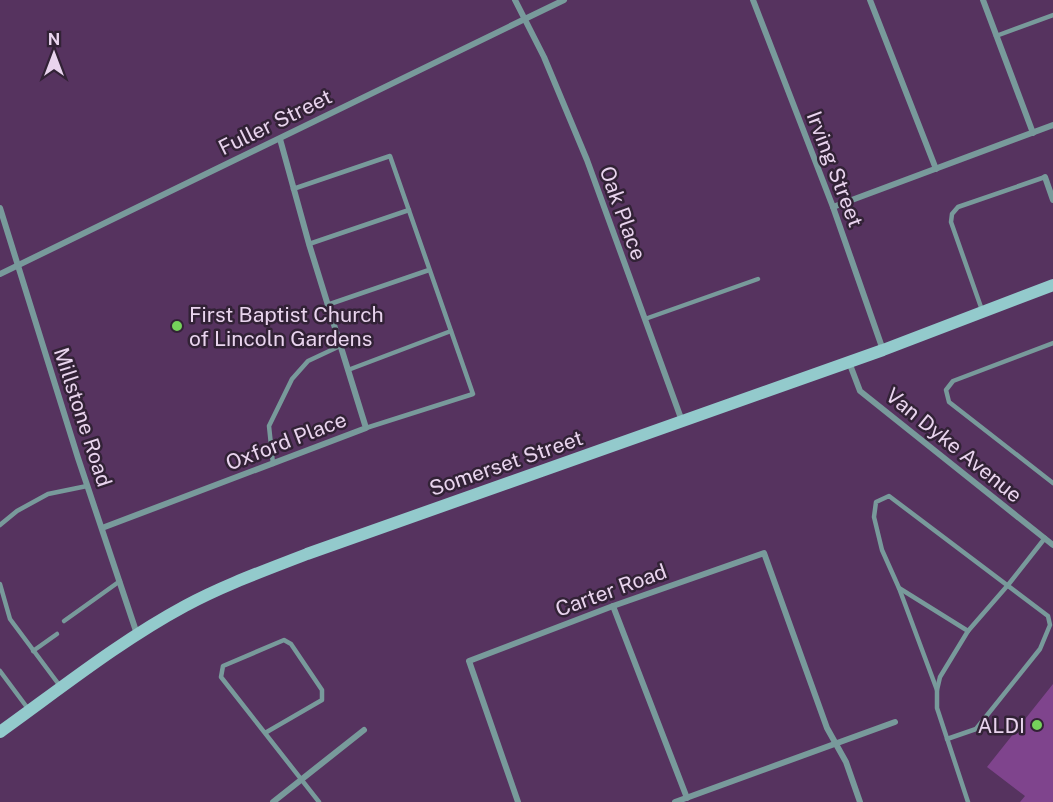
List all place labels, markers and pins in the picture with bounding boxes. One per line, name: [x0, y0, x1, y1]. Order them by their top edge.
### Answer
place label: First Baptist Church of Lincoln Gardens: [189, 302, 384, 351]
marker: First Baptist Church of Lincoln Gardens: [170, 319, 184, 333]
place label: ALDI: [977, 713, 1025, 738]
marker: ALDI: [1030, 718, 1044, 732]

